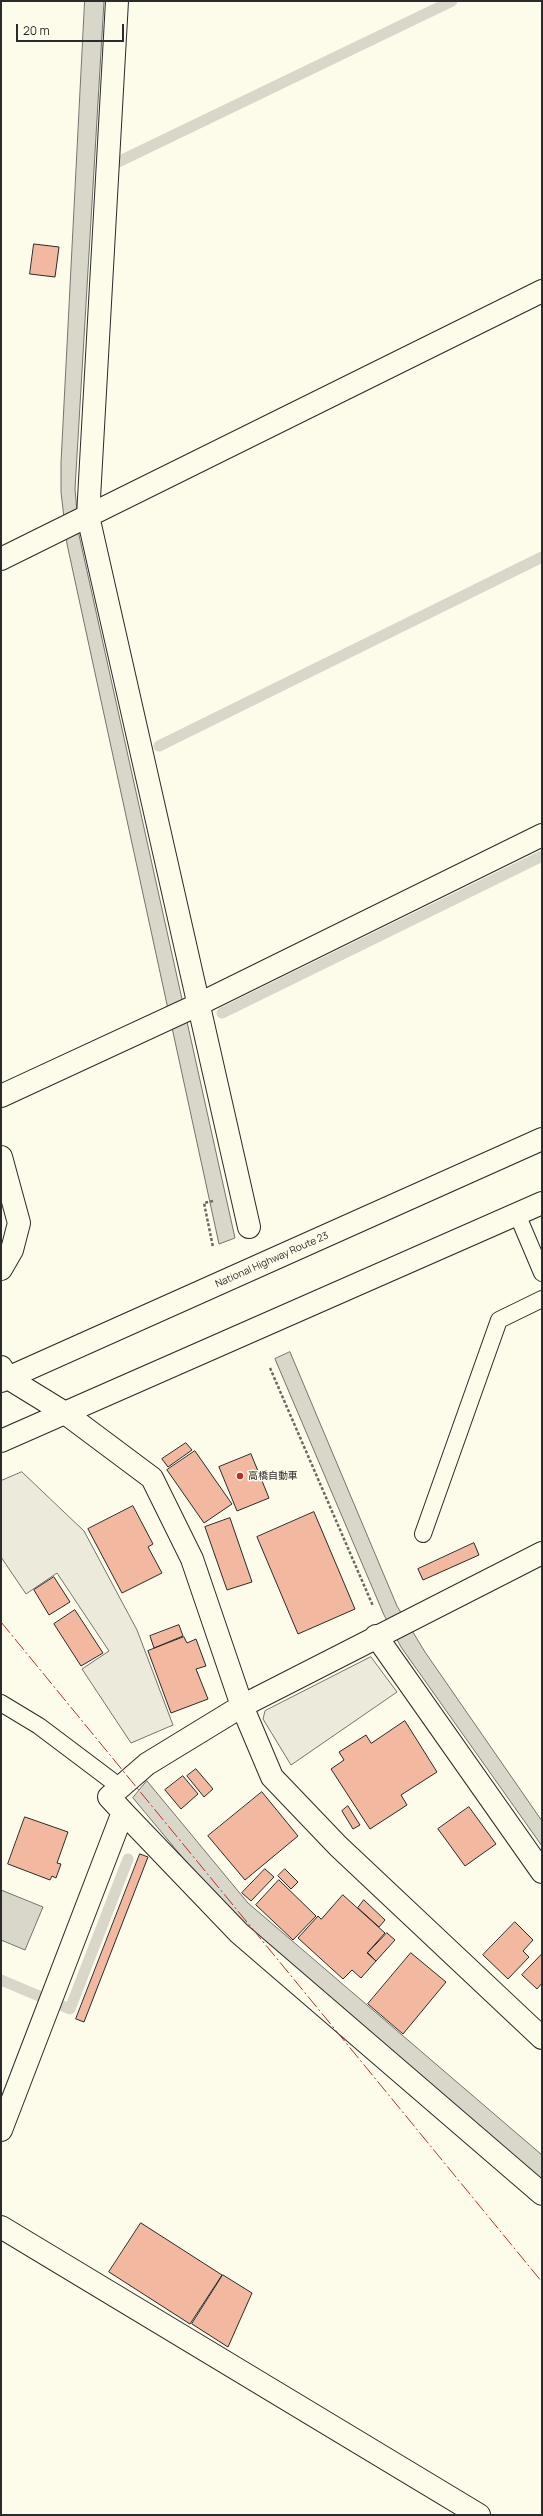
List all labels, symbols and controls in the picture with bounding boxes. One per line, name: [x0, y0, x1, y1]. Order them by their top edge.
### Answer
scale bar: [18, 16, 126, 42]
text: 20 m: [23, 22, 50, 39]
street label: National Highway Route 23: [214, 1230, 330, 1290]
place label: 高橋自動車: [248, 1470, 298, 1482]
marker: 高橋自動車: [235, 1471, 245, 1481]

